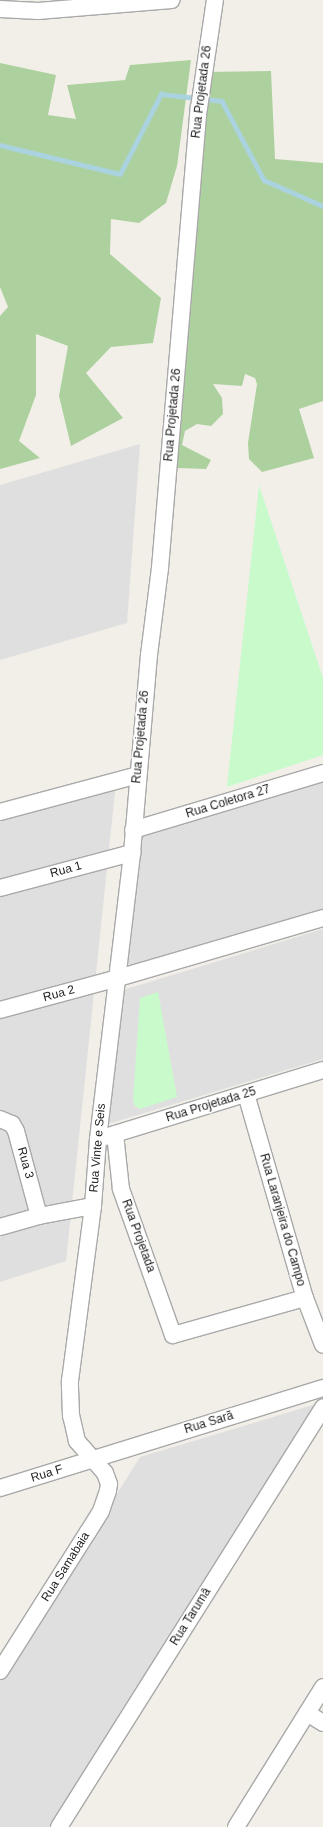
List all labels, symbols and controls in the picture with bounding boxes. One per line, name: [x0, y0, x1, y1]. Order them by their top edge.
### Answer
street label: Rua Projetada 26: [189, 45, 215, 139]
street label: Rua Projetada 26: [162, 368, 184, 462]
street label: Rua Projetada 26: [130, 690, 152, 784]
street label: Rua Coletora 27: [184, 782, 272, 822]
street label: Rua 1: [49, 859, 83, 881]
street label: Rua 2: [42, 983, 76, 1005]
street label: Rua Projetada 25: [164, 1084, 258, 1126]
street label: Rua Vinte e Seis: [87, 1103, 109, 1193]
street label: Rua 3: [14, 1146, 36, 1180]
street label: Rua Laranjeira do Campo: [256, 1152, 308, 1288]
street label: Rua Projetada: [118, 1197, 158, 1275]
street label: Rua Sarã: [183, 1409, 235, 1437]
street label: Rua F: [29, 1462, 65, 1486]
street label: Rua Samabaia: [39, 1530, 93, 1604]
street label: Rua Tarumâ: [168, 1585, 214, 1649]

